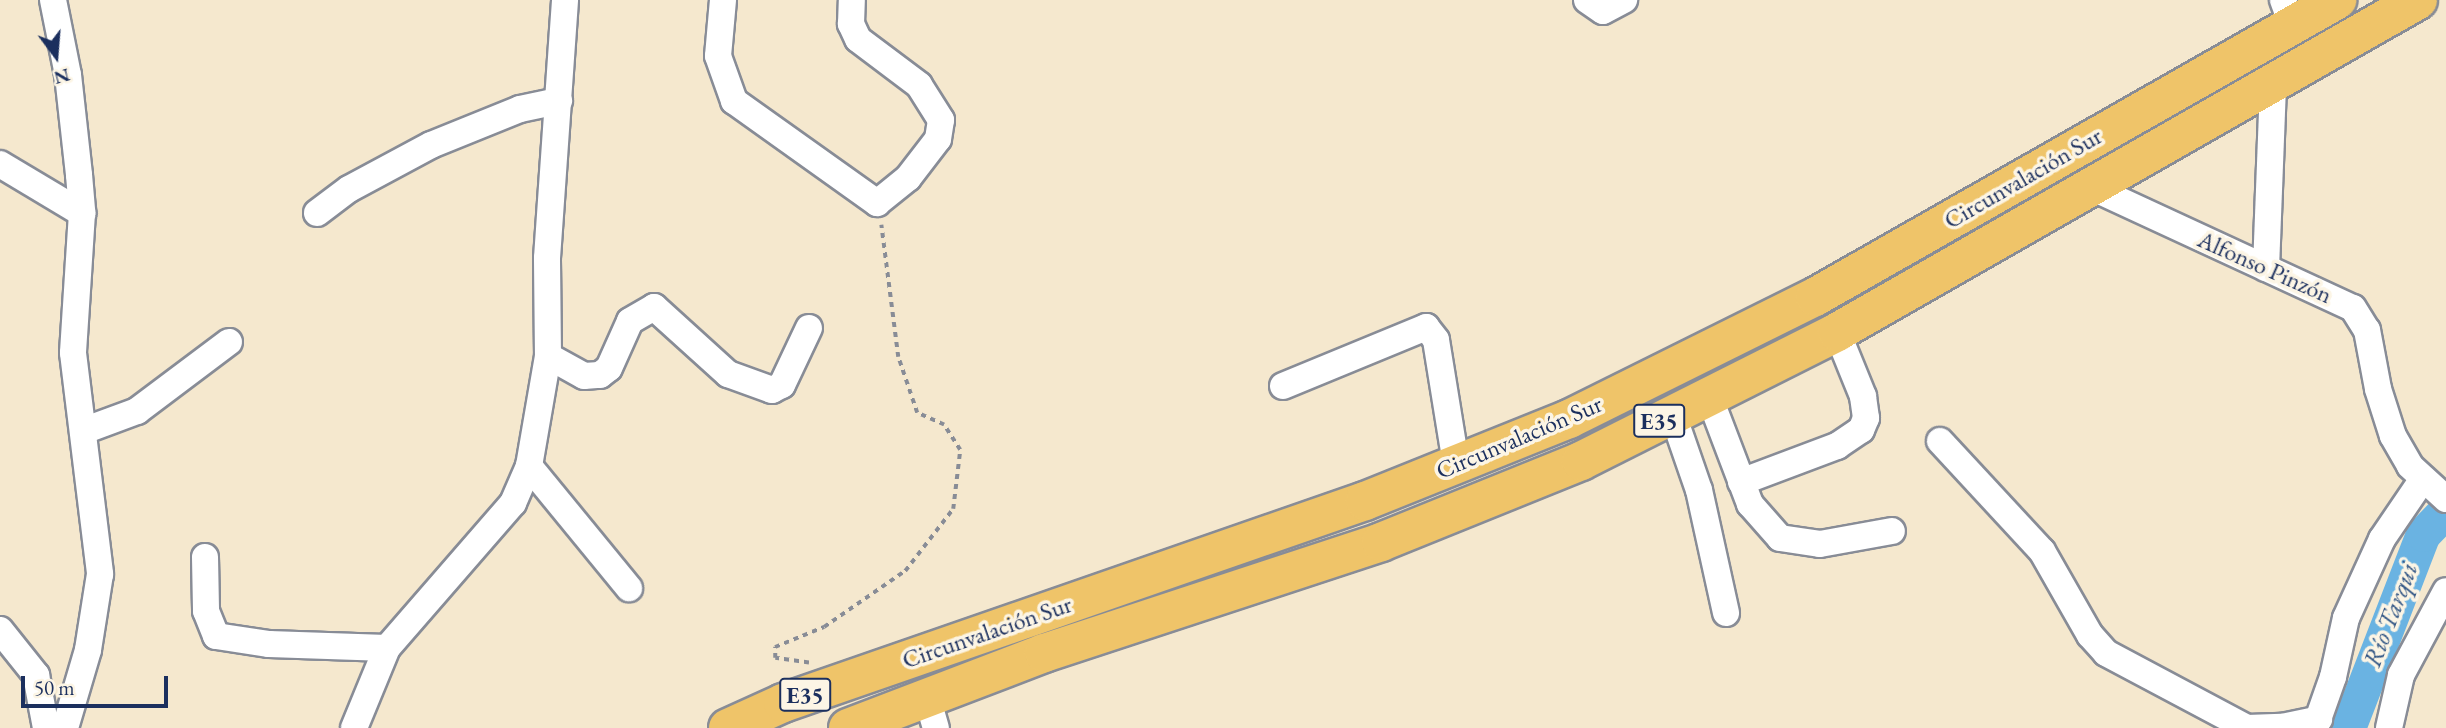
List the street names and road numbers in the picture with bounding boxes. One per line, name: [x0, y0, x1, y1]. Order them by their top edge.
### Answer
street label: Circunvalación Sur: [1939, 121, 2107, 235]
street label: Alfonso Pinzón: [2193, 225, 2337, 309]
street label: Circunvalación Sur: [1432, 389, 1606, 485]
road number: E35: [1633, 402, 1685, 440]
street label: Circunvalación Sur: [898, 590, 1076, 674]
road number: E35: [779, 676, 831, 715]

